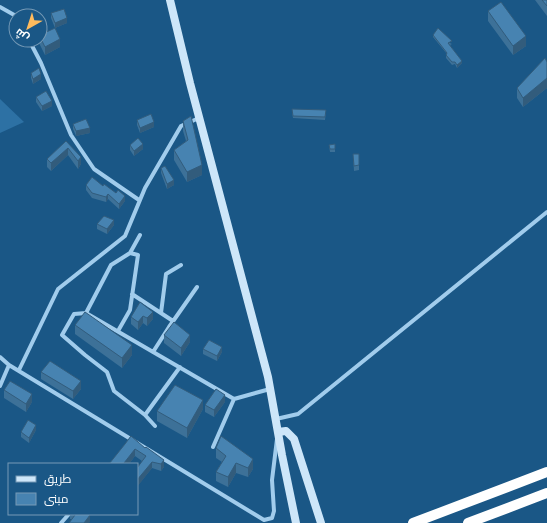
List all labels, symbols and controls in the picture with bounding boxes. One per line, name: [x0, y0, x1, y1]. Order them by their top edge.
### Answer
north arrow: [8, 8, 48, 48]
text: ش: [12, 26, 32, 46]
legend: [8, 463, 138, 515]
text: طريق: [44, 471, 72, 487]
text: مبنى: [44, 491, 69, 507]

